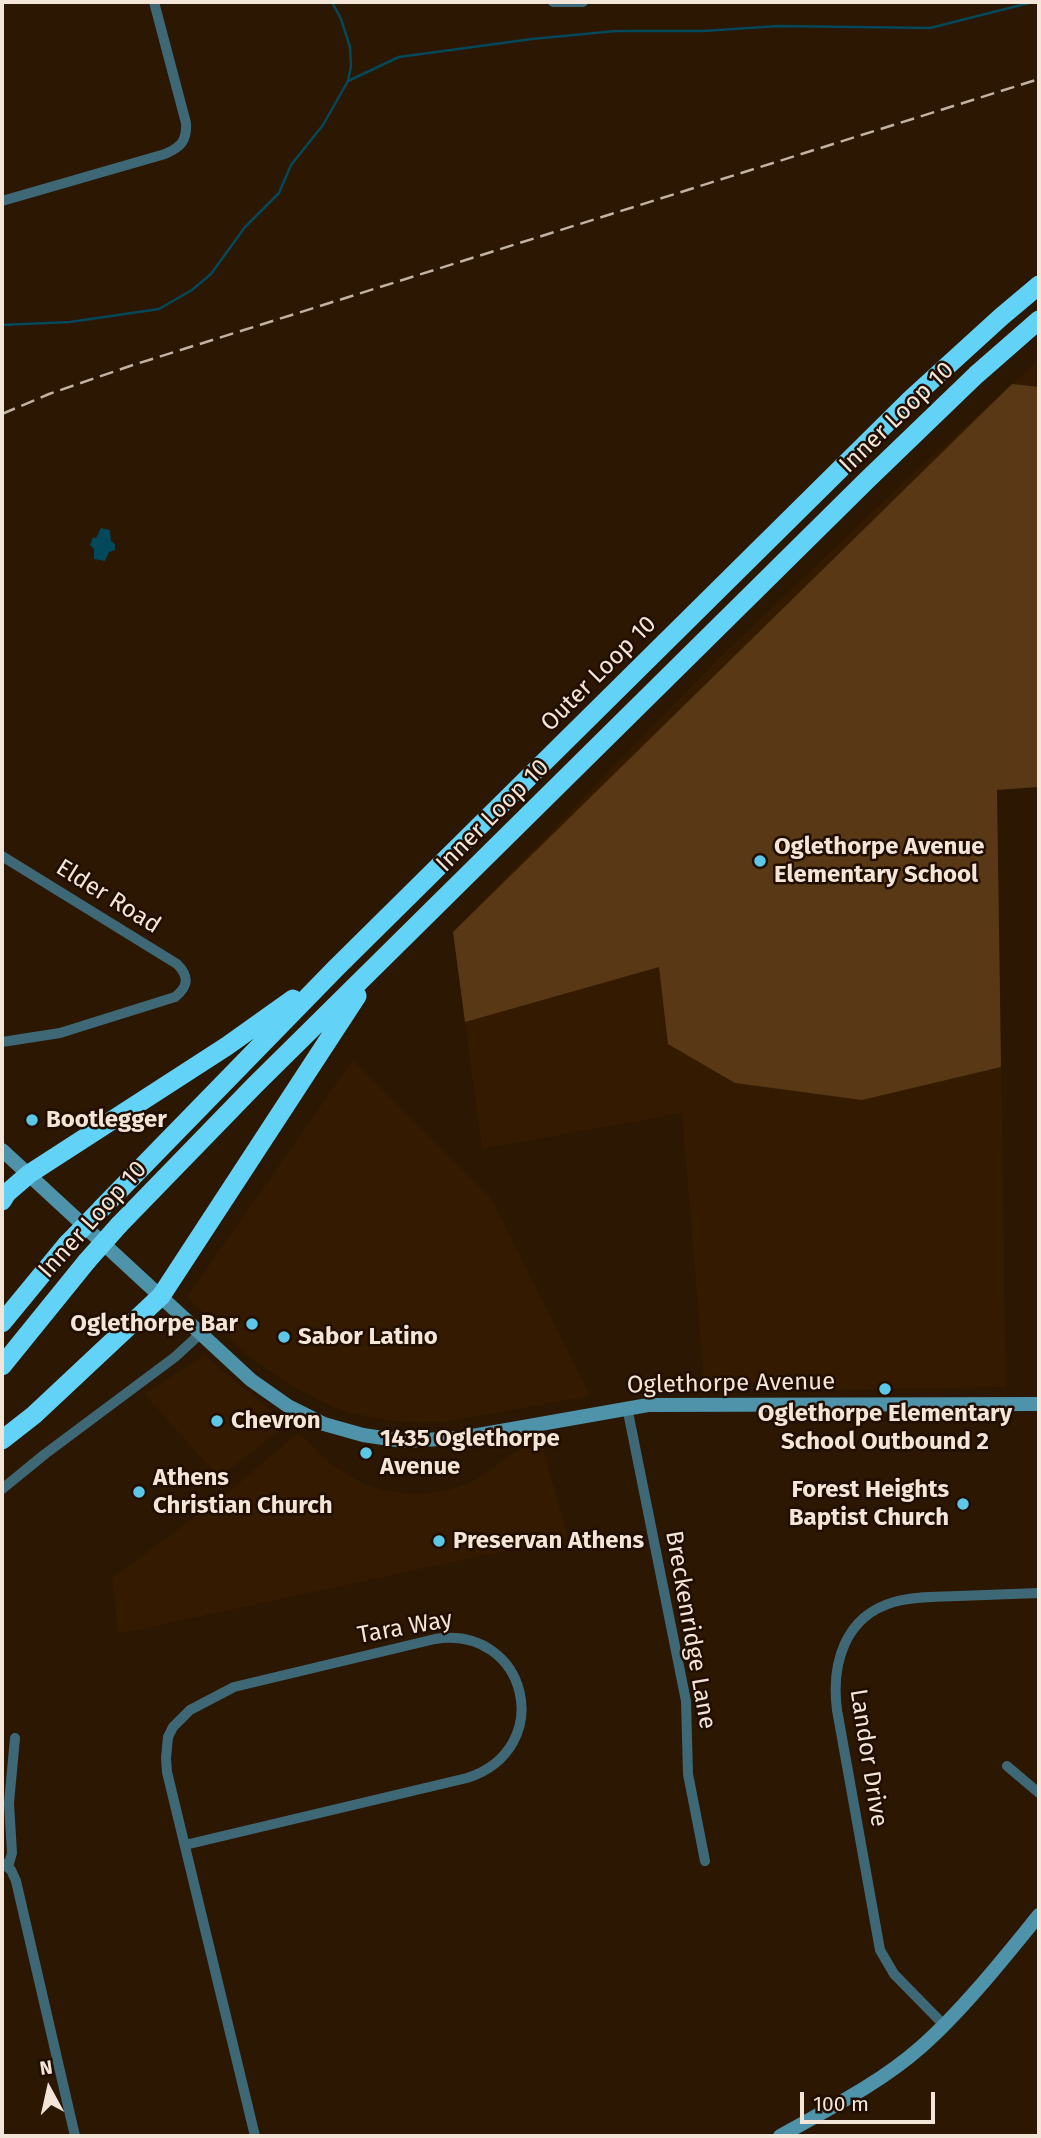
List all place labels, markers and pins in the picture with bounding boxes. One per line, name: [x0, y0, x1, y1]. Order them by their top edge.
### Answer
place label: Oglethorpe Avenue Elementary School: [774, 833, 984, 889]
marker: Oglethorpe Avenue Elementary School: [752, 853, 768, 869]
place label: Bootlegger: [46, 1106, 167, 1134]
marker: Bootlegger: [24, 1112, 40, 1128]
place label: Oglethorpe Bar: [70, 1310, 238, 1338]
marker: Oglethorpe Bar: [244, 1316, 260, 1332]
place label: Sabor Latino: [298, 1323, 438, 1351]
marker: Sabor Latino: [276, 1329, 292, 1345]
marker: Oglethorpe Elementary School Outbound 2: [877, 1381, 893, 1397]
place label: Oglethorpe Elementary School Outbound 2: [758, 1400, 1012, 1456]
place label: Chevron: [231, 1407, 321, 1435]
marker: Chevron: [209, 1413, 225, 1429]
place label: 1435 Oglethorpe Avenue: [380, 1425, 560, 1481]
marker: 1435 Oglethorpe Avenue: [358, 1445, 374, 1461]
place label: Athens Christian Church: [153, 1464, 332, 1520]
place label: Forest Heights Baptist Church: [789, 1476, 949, 1532]
marker: Athens Christian Church: [131, 1484, 147, 1500]
marker: Forest Heights Baptist Church: [955, 1496, 971, 1512]
place label: Preservan Athens: [453, 1527, 644, 1555]
marker: Preservan Athens: [431, 1533, 447, 1549]

